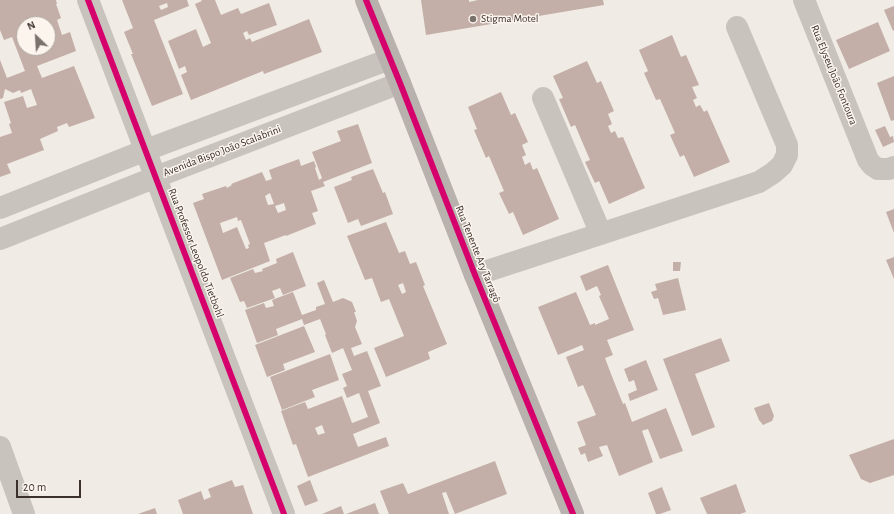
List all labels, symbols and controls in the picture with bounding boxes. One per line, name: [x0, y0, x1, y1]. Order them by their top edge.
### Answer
place label: Stigma Motel: [481, 12, 538, 26]
marker: Stigma Motel: [468, 14, 478, 24]
north arrow: [16, 16, 56, 56]
text: N: [25, 19, 37, 32]
street label: Rua Elyseu João Fontoura: [808, 23, 860, 127]
street label: Avenida Bispo João Scalabrini: [161, 122, 283, 180]
street label: Rua Professor Leopoldo Tietbohl: [165, 187, 227, 319]
street label: Rua Tenente Ary Tarragô: [452, 203, 504, 305]
scale bar: [18, 472, 83, 498]
text: 20 m: [23, 481, 46, 493]

